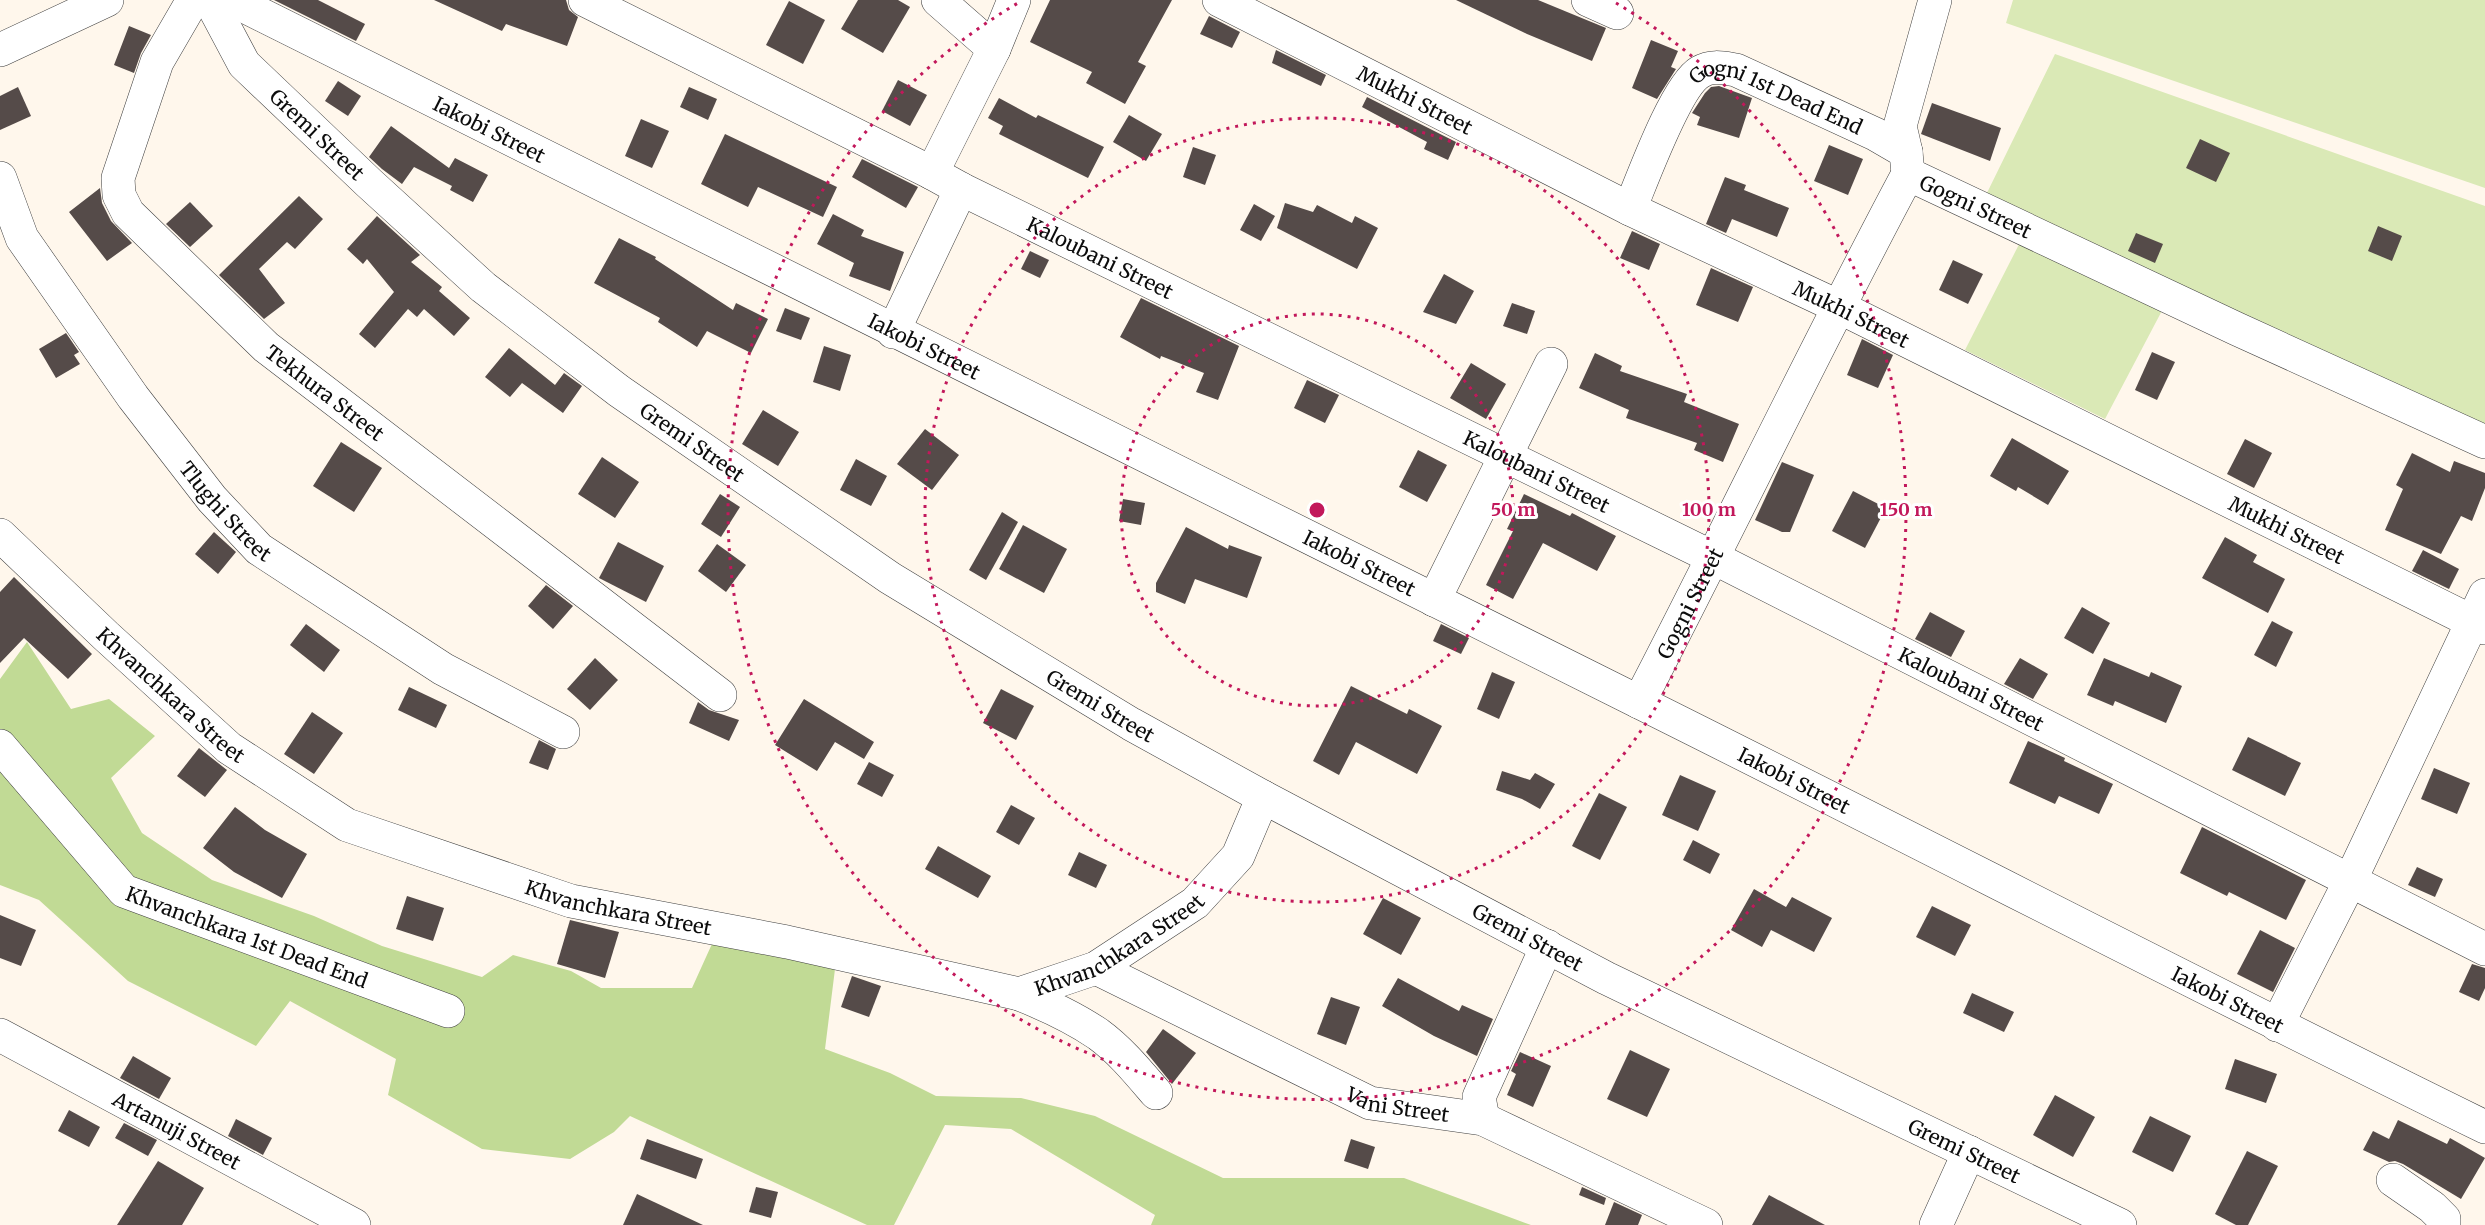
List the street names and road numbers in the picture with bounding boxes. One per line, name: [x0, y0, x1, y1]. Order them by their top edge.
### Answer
street label: Gogni 1st Dead End: [1683, 55, 1867, 139]
street label: Mukhi Street: [1353, 60, 1477, 139]
street label: Gremi Street: [265, 83, 370, 185]
street label: Iakobi Street: [429, 90, 550, 168]
street label: Gogni Street: [1916, 169, 2036, 243]
street label: Kaloubani Street: [1023, 211, 1178, 304]
street label: Mukhi Street: [1789, 275, 1914, 353]
street label: Iakobi Street: [864, 307, 985, 384]
street label: Tekhura Street: [261, 339, 390, 446]
street label: Gremi Street: [636, 397, 750, 487]
street label: Kaloubani Street: [1459, 425, 1614, 518]
street label: Tlughi Street: [175, 456, 276, 566]
street label: Mukhi Street: [2225, 490, 2349, 569]
street label: Iakobi Street: [1299, 524, 1420, 601]
street label: Gogni Street: [1651, 543, 1728, 663]
street label: Khvanchkara Street: [92, 622, 250, 768]
street label: Kaloubani Street: [1894, 641, 2049, 736]
street label: Gremi Street: [1042, 663, 1159, 747]
street label: Iakobi Street: [1734, 741, 1855, 819]
street label: Khvanchkara Street: [522, 874, 714, 940]
street label: Khvanchkara 1st Dead End: [123, 880, 371, 993]
street label: Khvanchkara Street: [1031, 889, 1210, 1000]
street label: Gremi Street: [1468, 897, 1588, 976]
street label: Iakobi Street: [2168, 961, 2288, 1038]
street label: Vani Street: [1341, 1080, 1451, 1127]
street label: Artanuji Street: [108, 1085, 245, 1175]
street label: Gremi Street: [1904, 1113, 2025, 1188]

